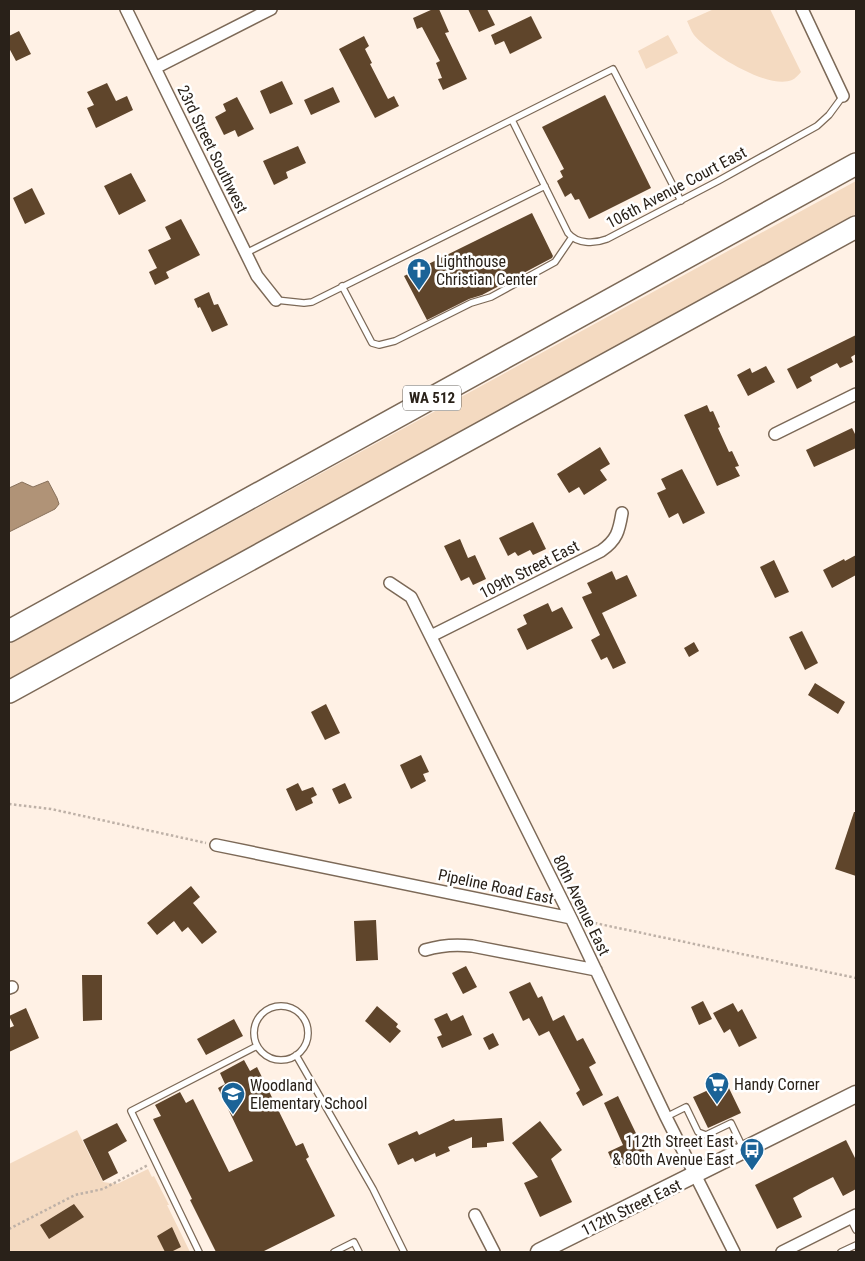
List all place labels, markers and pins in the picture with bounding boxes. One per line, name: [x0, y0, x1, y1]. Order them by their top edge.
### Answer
place label: Lighthouse Christian Center: [436, 252, 538, 289]
church icon: Lighthouse Christian Center: [406, 257, 432, 291]
supermarket icon: Handy Corner: [704, 1071, 730, 1105]
place label: Handy Corner: [734, 1075, 820, 1094]
place label: Woodland Elementary School: [250, 1076, 367, 1113]
school or university icon: Woodland Elementary School: [220, 1081, 246, 1115]
place label: 112th Street East & 80th Avenue East: [612, 1132, 734, 1169]
bus stop icon: 112th Street East & 80th Avenue East: [739, 1137, 765, 1171]

